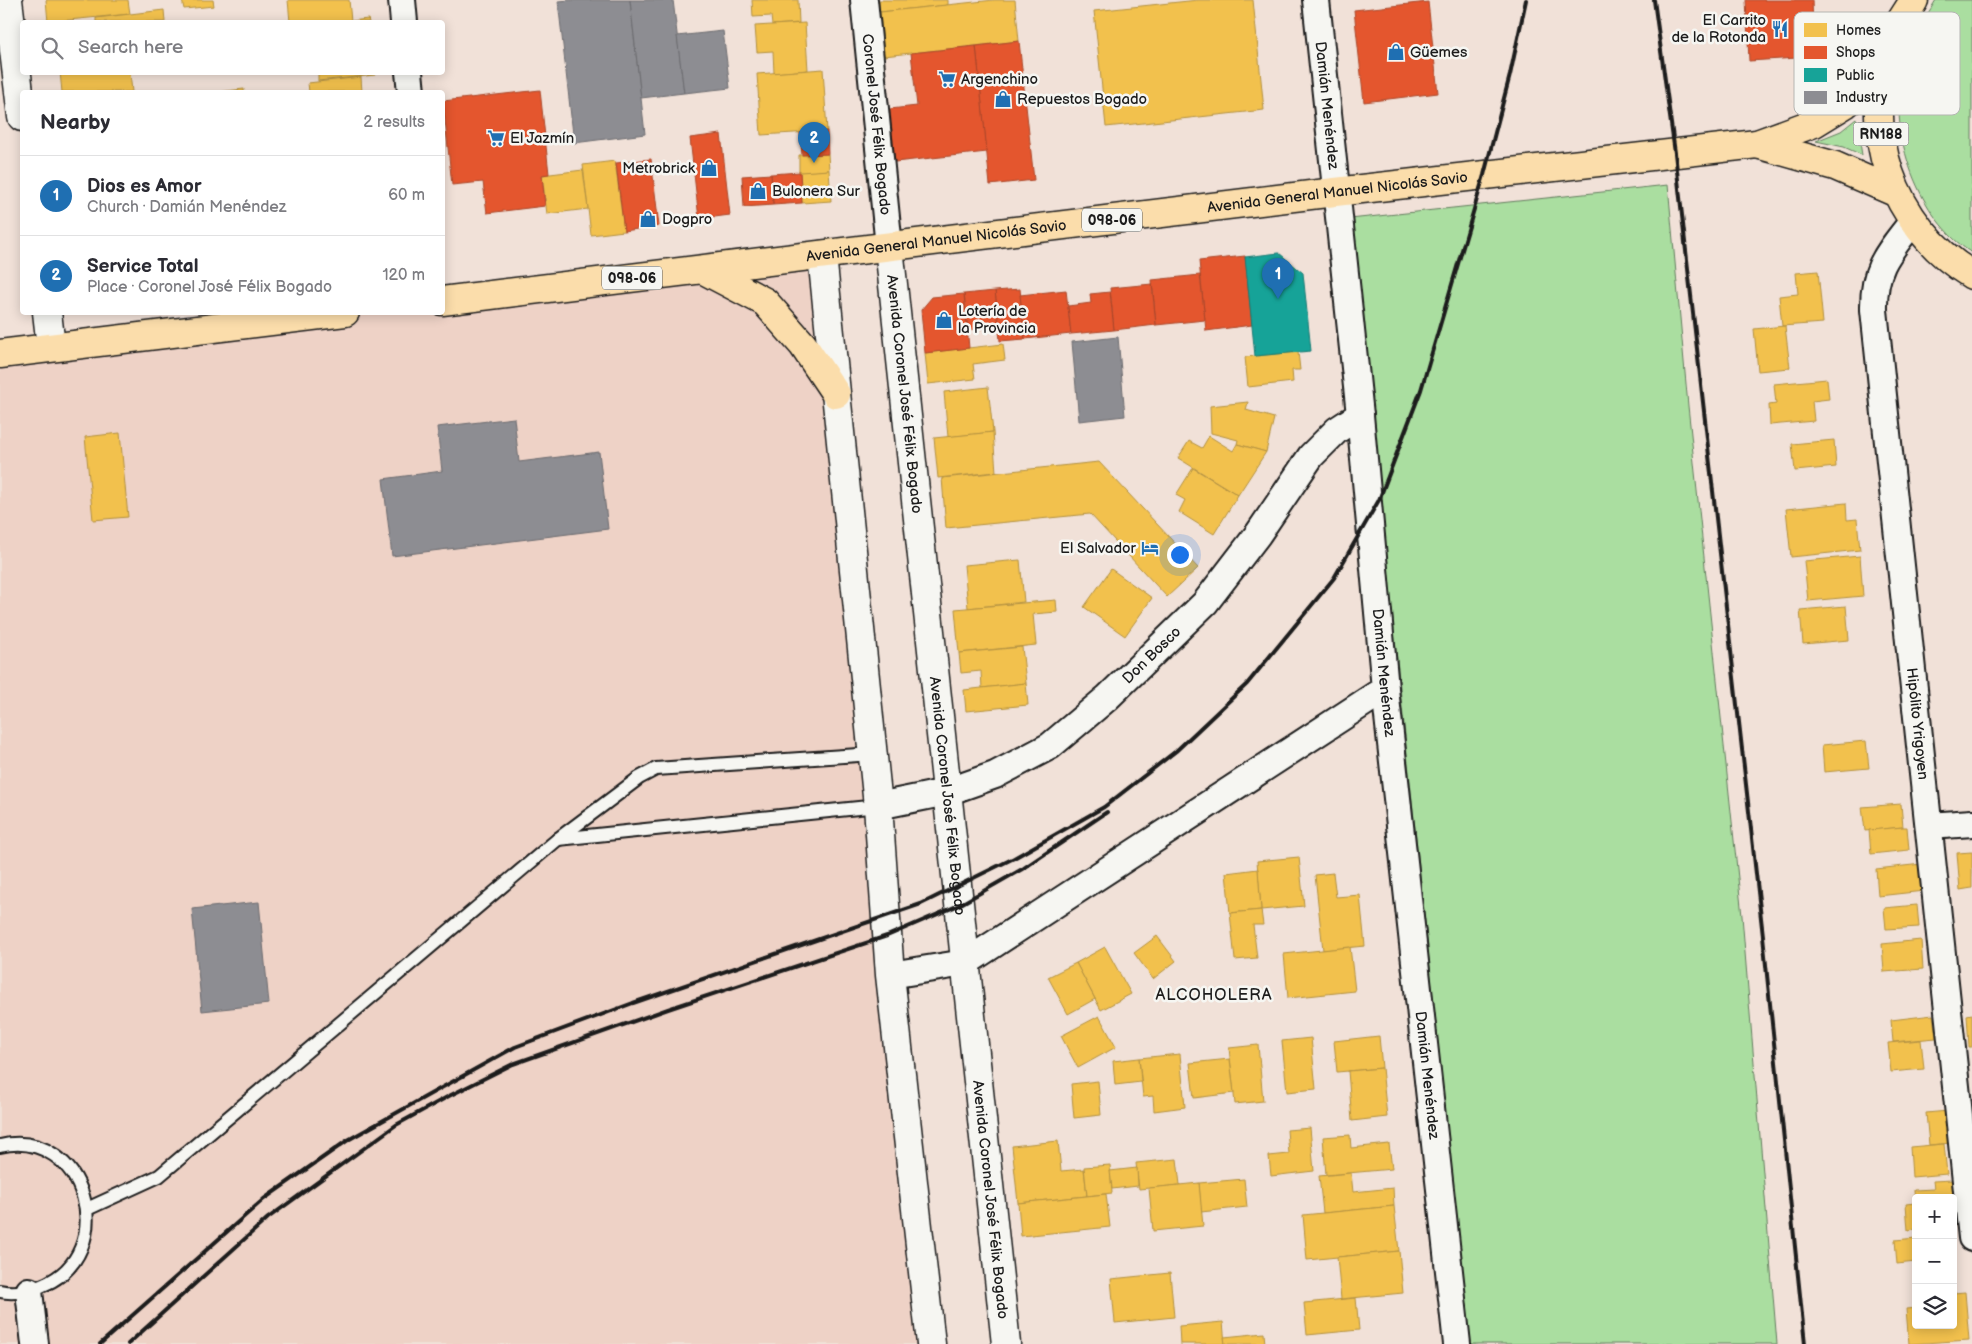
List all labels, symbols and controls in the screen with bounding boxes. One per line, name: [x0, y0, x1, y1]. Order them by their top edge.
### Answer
place label: El Carrito de la Rotonda: [1671, 11, 1766, 47]
legend: [1794, 12, 1960, 115]
restaurant icon: El Carrito de la Rotonda: [1770, 19, 1790, 39]
search box: [20, 20, 445, 75]
text: Homes: [1836, 22, 1881, 39]
street label: Coronel José Félix Bogado: [858, 33, 895, 216]
icon: search: [38, 34, 66, 62]
text: Search here: [78, 36, 183, 59]
street label: Damián Menéndez: [1311, 40, 1343, 171]
shop icon: Güemes: [1386, 42, 1406, 62]
place label: Güemes: [1410, 43, 1468, 62]
text: Shops: [1836, 44, 1875, 61]
text: Public: [1836, 67, 1874, 84]
supermarket icon: Argenchino: [937, 69, 957, 89]
place label: Argenchino: [961, 70, 1038, 89]
shop icon: Repuestos Bogado: [993, 89, 1013, 109]
text: Industry: [1836, 89, 1888, 106]
place label: Repuestos Bogado: [1017, 90, 1147, 109]
text: Nearby: [40, 110, 110, 135]
text: 2 results: [363, 113, 425, 132]
pin: 2: [798, 122, 830, 163]
road number: RN188: [1854, 122, 1908, 146]
supermarket icon: El Jazmín: [486, 128, 506, 148]
place label: El Jazmín: [510, 129, 574, 148]
shop icon: Metrobrick: [699, 158, 719, 178]
place label: Metrobrick: [622, 159, 696, 178]
street label: Avenida General Manuel Nicolás Savio: [1206, 167, 1469, 217]
text: Dios es Amor: [87, 175, 202, 198]
shop icon: Bulonera Sur: [748, 181, 768, 201]
place label: Bulonera Sur: [772, 182, 861, 201]
text: 1: [53, 186, 59, 205]
text: 60 m: [388, 186, 425, 205]
text: Church · Damián Menéndez: [87, 198, 286, 217]
road number: 098-06: [1082, 208, 1142, 232]
shop icon: Dogpro: [638, 209, 658, 229]
place label: Dogpro: [662, 210, 712, 229]
street label: Avenida General Manuel Nicolás Savio: [805, 215, 1068, 266]
text: Service Total: [87, 255, 198, 278]
pin: 1: [1262, 258, 1294, 299]
text: 2: [51, 266, 61, 285]
text: 120 m: [382, 266, 425, 285]
road number: 098-06: [602, 266, 662, 290]
street label: Avenida Coronel José Félix Bogado: [883, 274, 927, 514]
text: Place · Coronel José Félix Bogado: [87, 278, 332, 297]
place label: Lotería de la Provincia: [958, 302, 1036, 338]
shop icon: Lotería de la Provincia: [934, 310, 954, 330]
hotel icon: El Salvador: [1140, 538, 1160, 558]
place label: El Salvador: [1060, 539, 1137, 558]
your location: [1167, 542, 1193, 568]
street label: Damián Menéndez: [1368, 608, 1400, 738]
street label: Don Bosco: [1118, 622, 1185, 688]
street label: Hipólito Yrigoyen: [1902, 667, 1933, 781]
street label: Avenida Coronel José Félix Bogado: [925, 676, 970, 916]
district label: ALCOHOLERA: [1156, 986, 1272, 1005]
street label: Damián Menéndez: [1411, 1010, 1444, 1141]
street label: Avenida Coronel José Félix Bogado: [968, 1079, 1013, 1320]
map controls: [1912, 1194, 1957, 1329]
button: +: [1912, 1194, 1957, 1239]
button: −: [1912, 1239, 1957, 1284]
button: layers: [1912, 1284, 1957, 1329]

